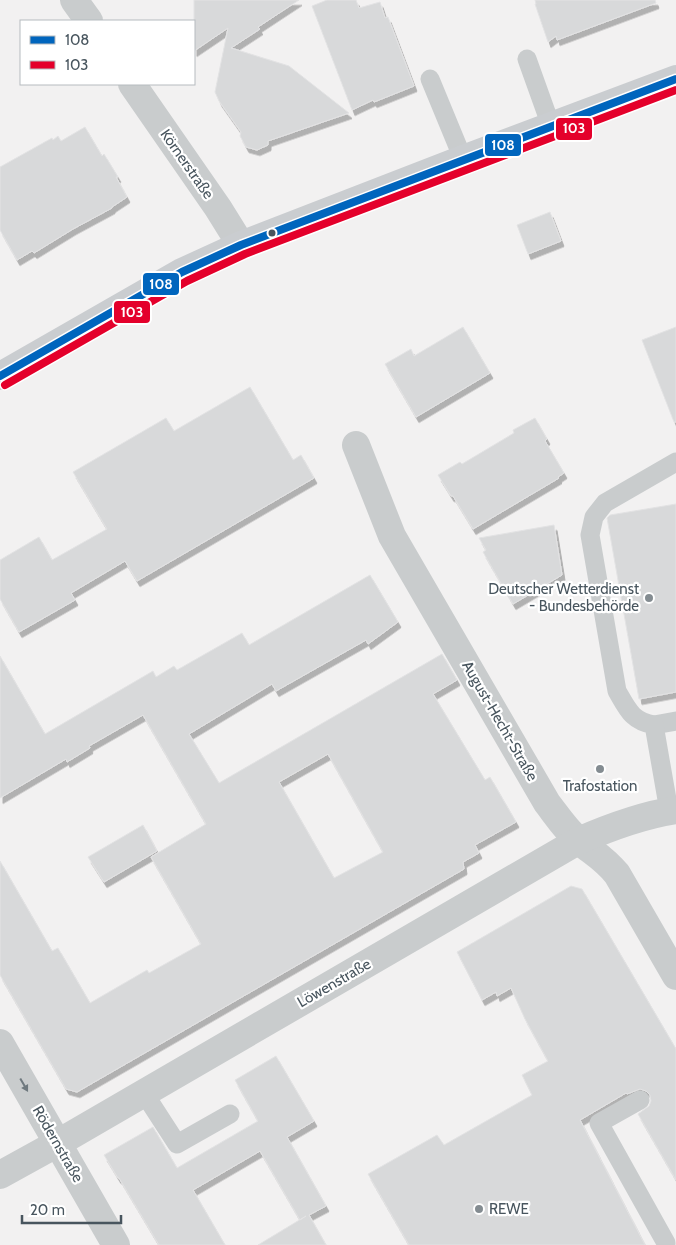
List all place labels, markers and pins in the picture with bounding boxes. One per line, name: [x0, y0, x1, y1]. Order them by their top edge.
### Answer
unlabelled marker: [267, 228, 277, 238]
place label: Deutscher Wetterdienst - Bundesbehörde: [488, 580, 639, 615]
marker: Deutscher Wetterdienst - Bundesbehörde: [643, 592, 655, 604]
marker: Trafostation: [594, 763, 606, 775]
place label: Trafostation: [563, 777, 637, 795]
place label: REWE: [489, 1200, 529, 1218]
marker: REWE: [473, 1203, 485, 1215]

